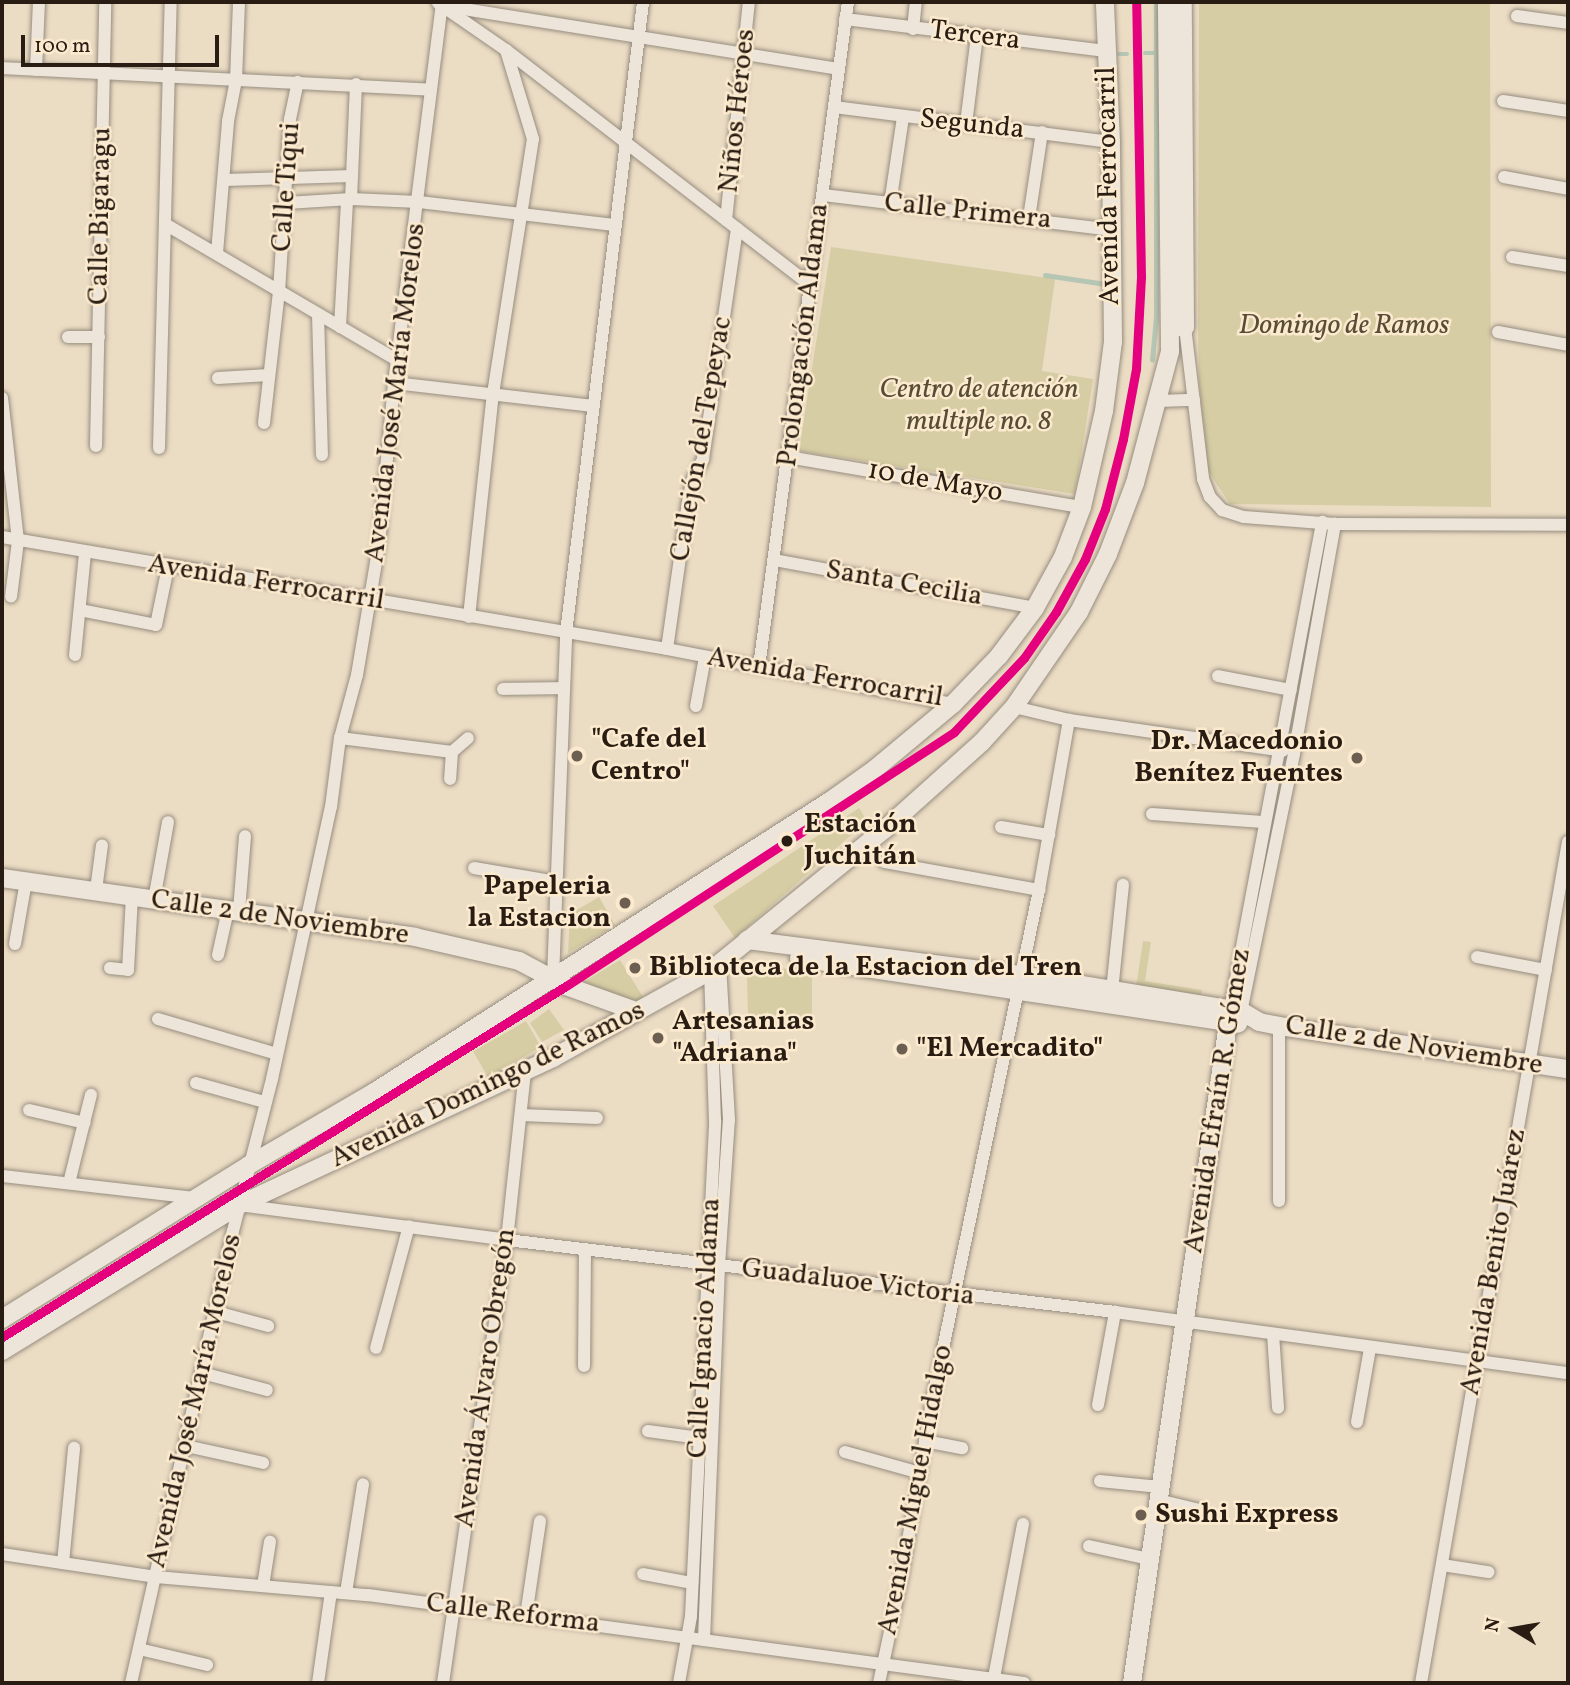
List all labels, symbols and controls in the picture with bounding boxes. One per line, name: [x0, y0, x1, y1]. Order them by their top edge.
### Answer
street label: Tercera: [928, 14, 1022, 58]
scale bar: [24, 21, 222, 65]
street label: Niños Héroes: [713, 27, 763, 195]
text: 100 m: [34, 32, 91, 61]
street label: Avenida Ferrocarril: [1090, 66, 1128, 306]
street label: Segunda: [918, 103, 1026, 147]
street label: Calle Tiqui: [266, 121, 308, 253]
street label: Calle Bigaragu: [83, 127, 119, 305]
street label: Calle Primera: [883, 187, 1053, 237]
street label: Prolongación Aldama: [771, 201, 837, 469]
street label: Avenida José María Morelos: [359, 221, 433, 565]
park label: Domingo de Ramos: [1239, 309, 1449, 343]
street label: Callejón del Tepeyac: [664, 314, 740, 564]
park label: Centro de atención multiple no. 8: [879, 373, 1079, 439]
street label: 10 de Mayo: [865, 454, 1005, 510]
street label: Avenida Ferrocarril: [145, 548, 387, 618]
street label: Santa Cecilia: [823, 554, 985, 614]
street label: Avenida Ferrocarril: [704, 641, 946, 715]
place label: "Cafe del Centro": [591, 723, 706, 789]
place label: Dr. Macedonio Benítez Fuentes: [1134, 725, 1343, 791]
marker: "Cafe del Centro": [569, 748, 585, 764]
marker: Dr. Macedonio Benítez Fuentes: [1349, 750, 1365, 766]
place label: Estación Juchitán: [804, 808, 917, 874]
marker: Estación Juchitán: [776, 830, 798, 852]
place label: Papeleria la Estacion: [468, 870, 611, 936]
street label: Calle 2 de Noviembre: [149, 883, 411, 953]
marker: Papeleria la Estacion: [617, 895, 633, 911]
street label: Avenida Efraín R. Gómez: [1177, 946, 1259, 1256]
place label: Biblioteca de la Estacion del Tren: [649, 951, 1083, 985]
marker: Biblioteca de la Estacion del Tren: [627, 960, 643, 976]
street label: Avenida Domingo de Ramos: [325, 994, 651, 1176]
place label: Artesanias "Adriana": [672, 1005, 815, 1071]
street label: Calle 2 de Noviembre: [1283, 1009, 1545, 1083]
marker: Artesanias "Adriana": [650, 1030, 666, 1046]
place label: "El Mercadito": [916, 1032, 1103, 1066]
marker: "El Mercadito": [894, 1041, 910, 1057]
street label: Avenida Benito Juárez: [1454, 1126, 1534, 1398]
street label: Calle Ignacio Aldama: [681, 1197, 729, 1459]
street label: Avenida Álvaro Obregón: [448, 1226, 524, 1530]
street label: Avenida José María Morelos: [140, 1231, 250, 1571]
street label: Guadaluoe Victoria: [739, 1252, 977, 1314]
street label: Avenida Miguel Hidalgo: [871, 1342, 961, 1638]
place label: Sushi Express: [1155, 1498, 1339, 1532]
marker: Sushi Express: [1133, 1507, 1149, 1523]
street label: Calle Reforma: [424, 1587, 602, 1641]
north arrow: [1479, 1594, 1549, 1664]
text: N: [1479, 1616, 1507, 1634]

